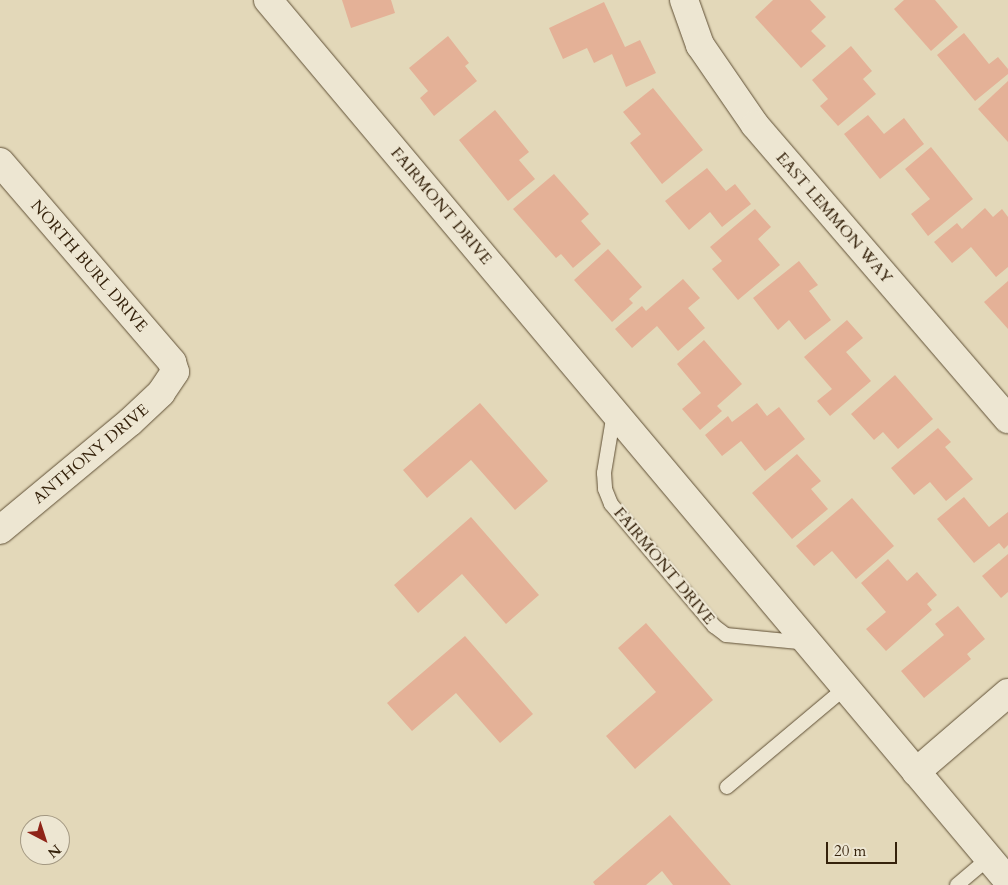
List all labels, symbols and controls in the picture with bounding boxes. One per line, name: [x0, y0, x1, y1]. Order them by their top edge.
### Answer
street label: FAIRMONT DRIVE: [386, 144, 496, 268]
street label: EAST LEMMON WAY: [772, 148, 896, 288]
street label: NORTH BURL DRIVE: [27, 196, 151, 336]
street label: ANTHONY DRIVE: [29, 400, 153, 508]
street label: FAIRMONT DRIVE: [609, 504, 719, 628]
north arrow: [20, 815, 70, 865]
scale bar: [828, 832, 899, 864]
text: N: [44, 840, 65, 862]
text: 20 m: [834, 841, 866, 861]

